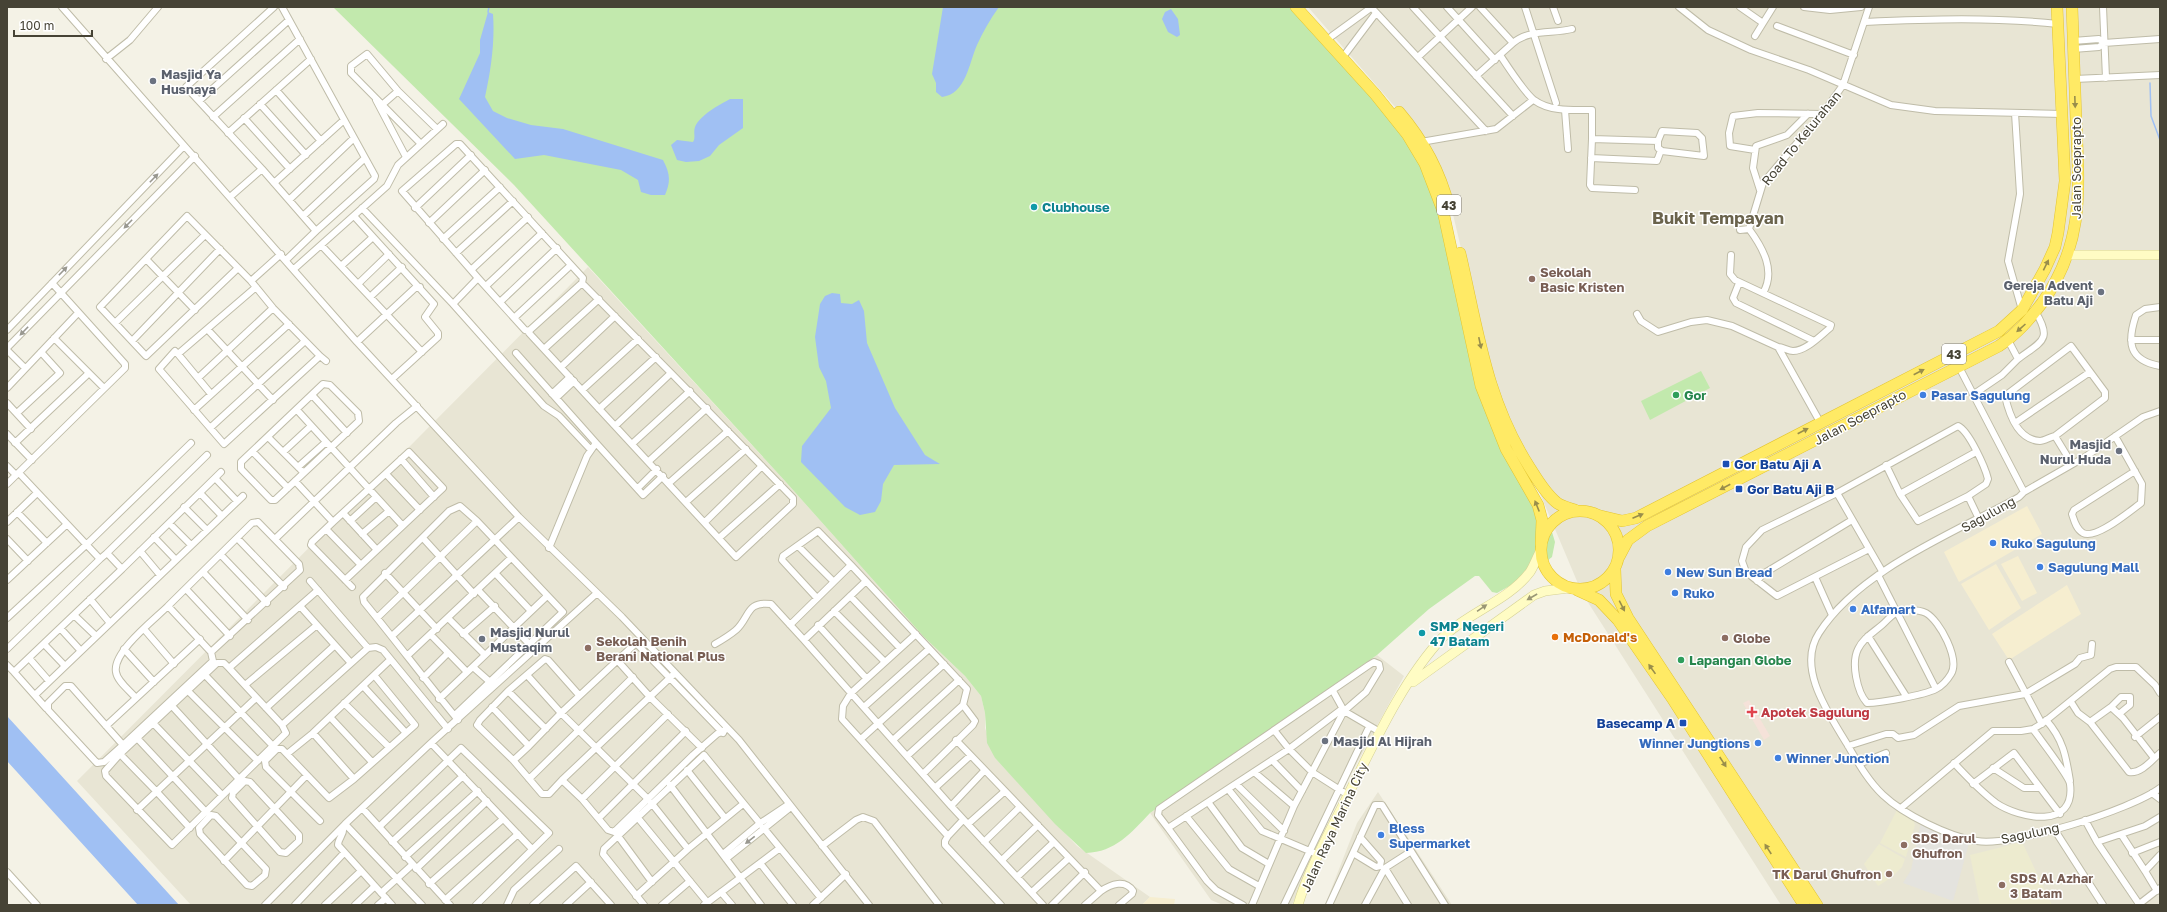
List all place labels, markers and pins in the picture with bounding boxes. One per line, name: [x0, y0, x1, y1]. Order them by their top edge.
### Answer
place label: Masjid Ya Husnaya: [161, 66, 222, 97]
marker: Masjid Ya Husnaya: [148, 76, 158, 86]
place label: Clubhouse: [1042, 199, 1110, 215]
marker: Clubhouse: [1029, 202, 1039, 212]
place label: Sekolah Basic Kristen: [1540, 264, 1624, 295]
marker: Sekolah Basic Kristen: [1527, 274, 1537, 284]
place label: Gereja Advent Batu Aji: [2004, 277, 2093, 308]
marker: Gereja Advent Batu Aji: [2096, 287, 2106, 297]
place label: Gor: [1684, 387, 1706, 403]
place label: Pasar Sagulung: [1931, 387, 2030, 403]
marker: Gor: [1671, 390, 1681, 400]
marker: Pasar Sagulung: [1918, 390, 1928, 400]
place label: Masjid Nurul Huda: [2040, 436, 2111, 467]
marker: Masjid Nurul Huda: [2114, 446, 2124, 456]
place label: Gor Batu Aji A: [1734, 456, 1822, 472]
marker: Gor Batu Aji A: [1721, 459, 1731, 469]
place label: Gor Batu Aji B: [1747, 481, 1834, 497]
marker: Gor Batu Aji B: [1734, 484, 1744, 494]
place label: Ruko Sagulung: [2001, 535, 2096, 551]
marker: Ruko Sagulung: [1988, 538, 1998, 548]
place label: Sagulung Mall: [2048, 559, 2140, 575]
marker: Sagulung Mall: [2035, 562, 2045, 572]
place label: New Sun Bread: [1676, 564, 1772, 580]
marker: New Sun Bread: [1663, 567, 1673, 577]
place label: Ruko: [1683, 585, 1715, 601]
marker: Ruko: [1670, 588, 1680, 598]
place label: Alfamart: [1861, 601, 1916, 617]
marker: Alfamart: [1848, 604, 1858, 614]
place label: SMP Negeri 47 Batam: [1430, 618, 1504, 649]
place label: Masjid Nurul Mustaqim: [490, 624, 570, 655]
marker: SMP Negeri 47 Batam: [1417, 628, 1427, 638]
place label: McDonald's: [1563, 629, 1637, 645]
place label: Globe: [1733, 630, 1771, 646]
marker: McDonald's: [1550, 632, 1560, 642]
place label: Sekolah Benih Berani National Plus: [596, 633, 725, 664]
marker: Globe: [1720, 633, 1730, 643]
marker: Masjid Nurul Mustaqim: [477, 634, 487, 644]
marker: Sekolah Benih Berani National Plus: [583, 643, 593, 653]
place label: Lapangan Globe: [1689, 652, 1792, 668]
marker: Lapangan Globe: [1676, 655, 1686, 665]
place label: Apotek Sagulung: [1761, 704, 1870, 720]
marker: Apotek Sagulung: [1746, 706, 1758, 718]
place label: Basecamp A: [1596, 715, 1676, 731]
marker: Basecamp A: [1678, 718, 1688, 728]
place label: Masjid Al Hijrah: [1333, 733, 1432, 749]
place label: Winner Jungtions: [1639, 735, 1750, 751]
marker: Masjid Al Hijrah: [1320, 736, 1330, 746]
marker: Winner Jungtions: [1753, 738, 1763, 748]
place label: Winner Junction: [1786, 750, 1889, 766]
marker: Winner Junction: [1773, 753, 1783, 763]
place label: Bless Supermarket: [1389, 820, 1470, 851]
marker: Bless Supermarket: [1376, 830, 1386, 840]
place label: SDS Darul Ghufron: [1912, 830, 1977, 861]
marker: SDS Darul Ghufron: [1899, 840, 1909, 850]
place label: TK Darul Ghufron: [1772, 866, 1881, 882]
marker: TK Darul Ghufron: [1884, 869, 1894, 879]
place label: SDS Al Azhar 3 Batam: [2010, 870, 2093, 901]
marker: SDS Al Azhar 3 Batam: [1997, 880, 2007, 890]

